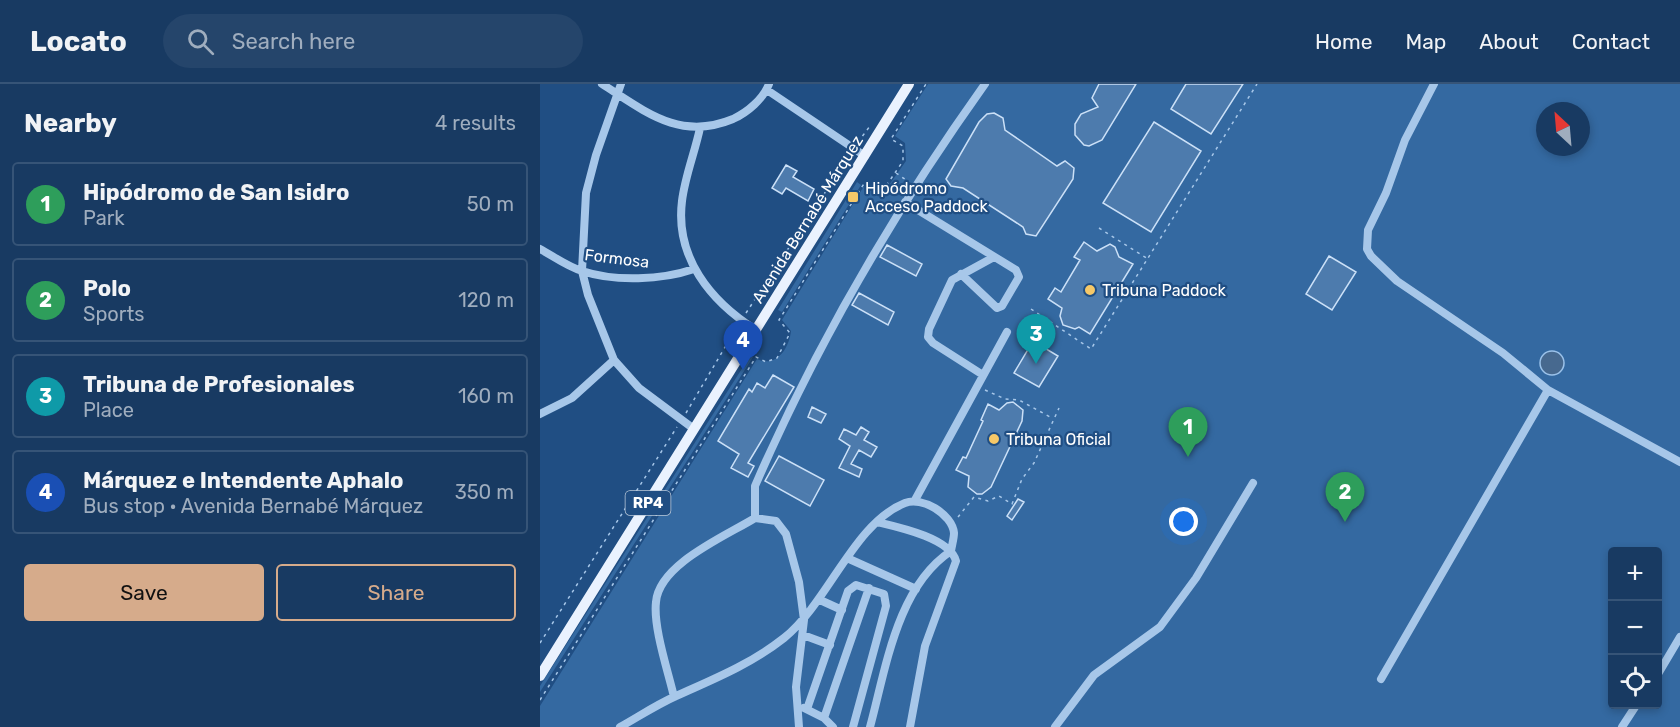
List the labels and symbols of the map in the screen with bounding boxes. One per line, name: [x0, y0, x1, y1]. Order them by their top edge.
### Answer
north arrow: [1536, 102, 1590, 156]
street label: Avenida Bernabé Márquez: [748, 132, 867, 307]
place label: Hipódromo Acceso Paddock: [865, 179, 989, 216]
marker: Hipódromo Acceso Paddock: [846, 190, 860, 204]
street label: Formosa: [584, 245, 650, 272]
place label: Tribuna Paddock: [1102, 281, 1227, 300]
marker: Tribuna Paddock: [1083, 283, 1097, 297]
pin: 3: [1016, 314, 1056, 364]
pin: 4: [724, 320, 762, 370]
pin: 1: [1168, 408, 1208, 457]
place label: Tribuna Oficial: [1006, 430, 1111, 449]
marker: Tribuna Oficial: [987, 432, 1001, 446]
pin: 2: [1326, 472, 1364, 522]
road number: RP4: [626, 491, 670, 515]
your location: [1169, 507, 1198, 536]

